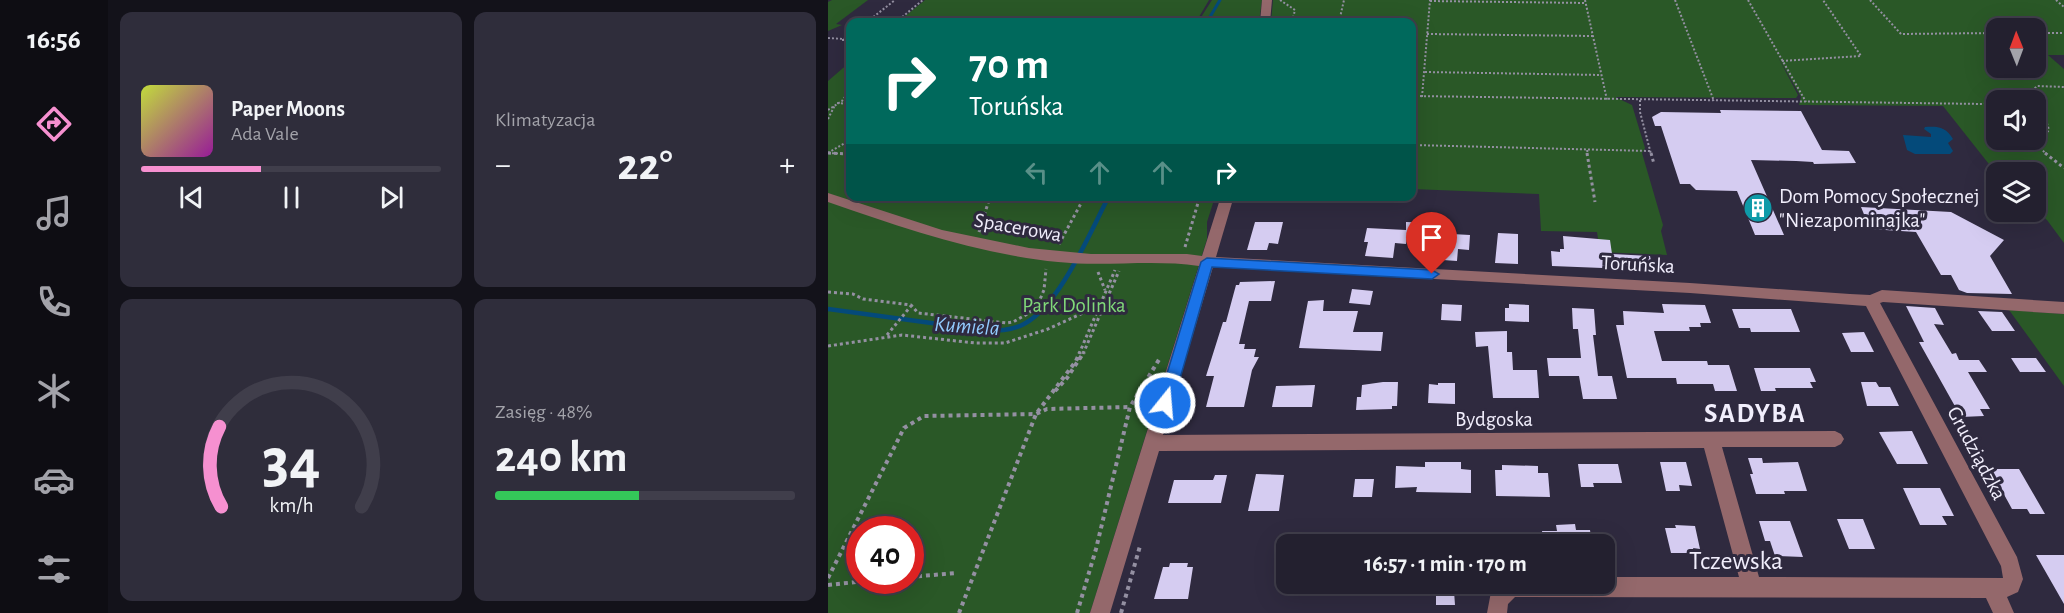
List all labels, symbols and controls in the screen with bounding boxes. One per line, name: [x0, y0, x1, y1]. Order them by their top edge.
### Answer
north arrow: [1986, 18, 2046, 78]
map controls: [1986, 18, 2046, 222]
text: 16:56: [27, 26, 81, 53]
icon: right: [870, 42, 948, 120]
text: 70 m: [969, 44, 1049, 86]
button: sound: [1986, 90, 2046, 150]
text: Toruńska: [969, 93, 1064, 120]
text: Paper Moons: [231, 98, 345, 120]
icon: directions: [33, 103, 75, 145]
text: Klimatyzacja: [495, 110, 596, 130]
text: Ada Vale: [231, 124, 299, 144]
text: 22°: [617, 143, 673, 188]
text: −: [495, 149, 511, 182]
text: +: [779, 149, 795, 182]
icon: left: [1020, 156, 1053, 189]
icon: ahead: [1083, 156, 1116, 189]
icon: ahead: [1146, 156, 1179, 189]
icon: right: [1209, 156, 1242, 189]
button: layers: [1986, 162, 2046, 222]
icon: previous: [175, 181, 208, 214]
icon: pause: [275, 181, 308, 214]
icon: next: [375, 181, 408, 214]
place label: Dom Pomocy Społecznej "Niezapominajka": [1779, 186, 1980, 231]
icon: music: [33, 192, 75, 234]
building icon: Dom Pomocy Społecznej "Niezapominajka": [1742, 192, 1774, 224]
street label: Spacerowa: [973, 209, 1064, 246]
pin: [1406, 212, 1457, 274]
icon: arrive: [1415, 221, 1448, 254]
street label: Toruńska: [1601, 252, 1676, 277]
icon: phone: [33, 281, 75, 323]
park label: Park Dolinka: [1022, 295, 1126, 316]
water label: Kumiela: [934, 313, 1000, 339]
icon: climate: [33, 370, 75, 412]
position arrow: [1133, 371, 1197, 435]
district label: SADYBA: [1704, 400, 1806, 427]
text: Zasięg · 48%: [495, 402, 593, 422]
street label: Grudziądzka: [1943, 403, 2010, 504]
street label: Bydgoska: [1455, 409, 1533, 430]
text: 34: [262, 431, 320, 493]
text: 240 km: [495, 435, 628, 480]
icon: car: [33, 459, 75, 501]
text: km/h: [269, 495, 313, 516]
speed limit sign: 40: [846, 516, 924, 594]
icon: filters: [33, 548, 75, 590]
street label: Tczewska: [1689, 548, 1783, 574]
text: 16:57 · 1 min · 170 m: [1364, 553, 1527, 575]

